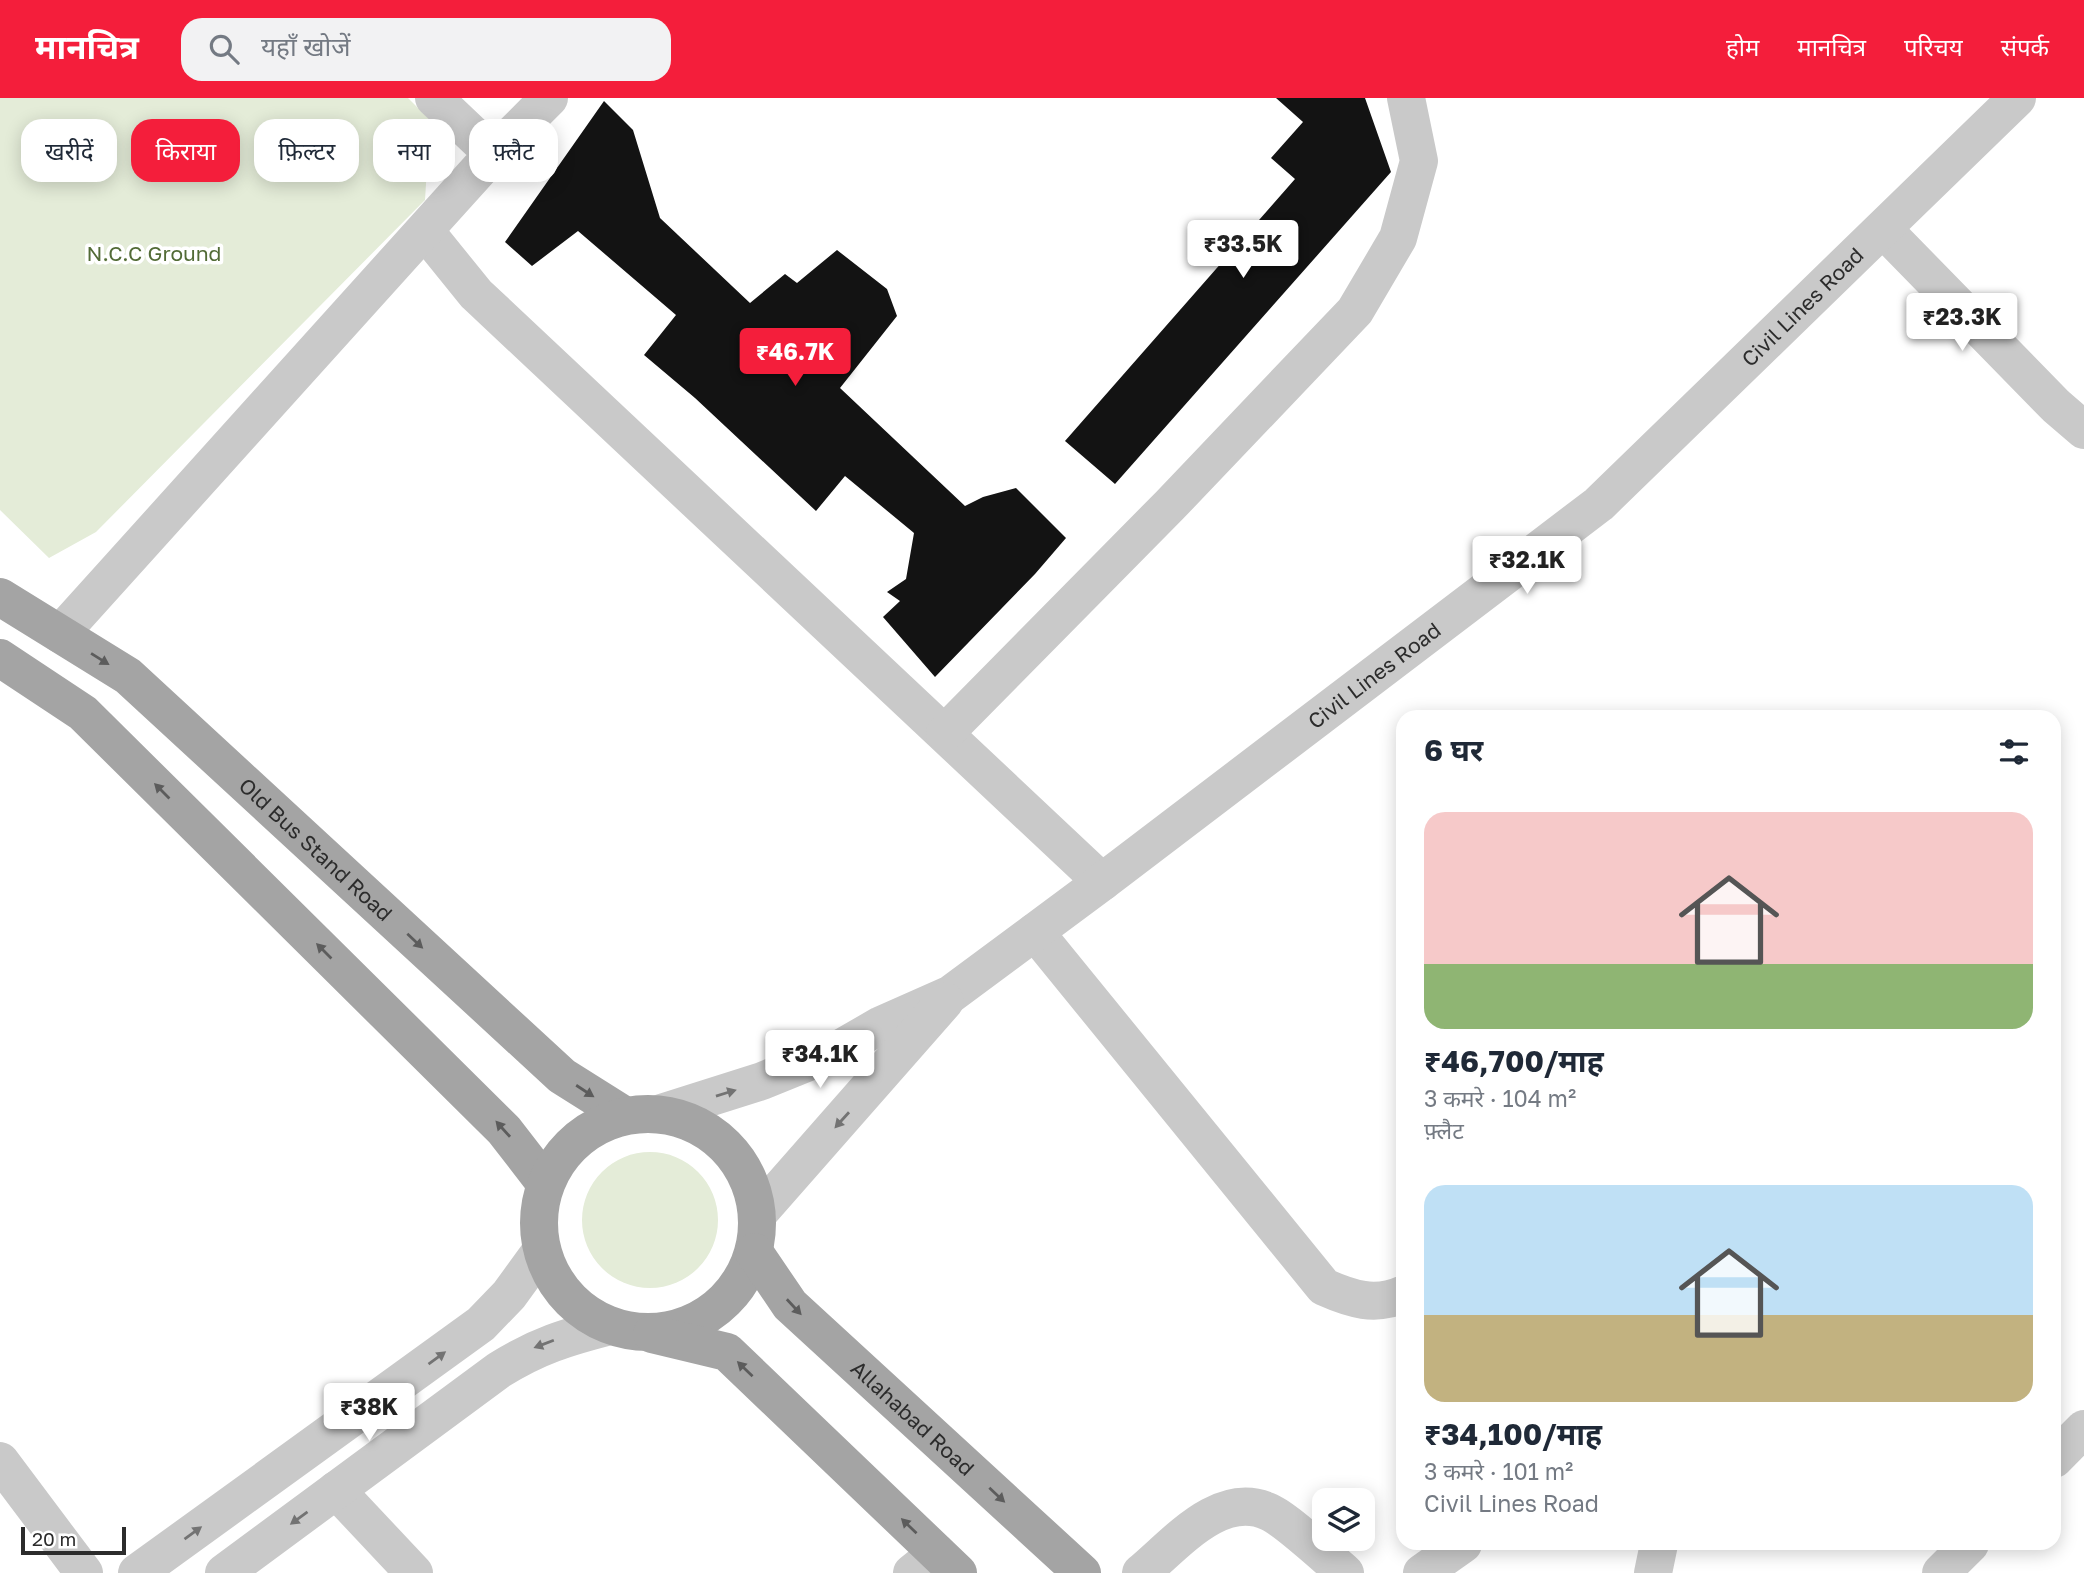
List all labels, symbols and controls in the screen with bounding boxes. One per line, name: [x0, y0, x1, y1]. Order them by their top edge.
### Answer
search box: [181, 18, 671, 81]
text: मानचित्र: [35, 27, 139, 66]
icon: search: [205, 30, 243, 68]
text: यहाँ खोजें: [261, 31, 350, 62]
text: होम: [1726, 32, 1759, 61]
text: मानचित्र: [1797, 32, 1866, 61]
text: परिचय: [1904, 32, 1963, 61]
text: संपर्क: [2001, 32, 2049, 61]
chip: खरीदें: [21, 119, 117, 182]
chip: किराया: [131, 119, 240, 182]
chip: फ़िल्टर: [254, 119, 359, 182]
chip: नया: [373, 119, 455, 182]
chip: फ़्लैट: [469, 119, 558, 182]
pin: ₹33.5K: [1186, 220, 1300, 280]
text: ₹33.5K: [1203, 229, 1283, 257]
park label: N.C.C Ground: [86, 240, 222, 266]
street label: Civil Lines Road: [1736, 242, 1869, 372]
pin: ₹23.3K: [1905, 294, 2019, 353]
text: ₹23.3K: [1922, 302, 2002, 330]
pin: ₹46.7K: [738, 328, 852, 388]
text: ₹46.7K: [756, 337, 834, 365]
pin: ₹32.1K: [1470, 536, 1584, 596]
text: ₹32.1K: [1488, 545, 1566, 573]
street label: Civil Lines Road: [1302, 616, 1445, 734]
one-way arrow: [90, 652, 109, 665]
text: 6 घर: [1424, 732, 1483, 768]
icon: filters: [1995, 733, 2033, 771]
street label: Old Bus Stand Road: [234, 772, 398, 926]
one-way arrow: [154, 783, 171, 800]
icon: home: [1666, 857, 1792, 983]
one-way arrow: [406, 932, 423, 948]
one-way arrow: [316, 944, 333, 960]
pin: ₹34.1K: [763, 1030, 877, 1090]
text: ₹34.1K: [781, 1039, 859, 1067]
text: ₹46,700/माह: [1424, 1043, 1604, 1079]
one-way arrow: [576, 1084, 595, 1097]
text: 3 कमरे · 104 m²: [1424, 1084, 1576, 1112]
one-way arrow: [716, 1087, 737, 1098]
one-way arrow: [834, 1111, 850, 1129]
text: फ़्लैट: [1424, 1116, 1464, 1144]
one-way arrow: [495, 1120, 511, 1138]
icon: home: [1666, 1230, 1792, 1356]
one-way arrow: [786, 1298, 802, 1316]
one-way arrow: [533, 1339, 554, 1350]
one-way arrow: [428, 1351, 446, 1365]
street label: Allahabad Road: [846, 1355, 980, 1481]
one-way arrow: [736, 1360, 753, 1377]
pin: ₹38K: [328, 1384, 410, 1443]
text: ₹38K: [340, 1392, 398, 1420]
text: ₹34,100/माह: [1424, 1416, 1602, 1452]
text: 3 कमरे · 101 m²: [1424, 1457, 1573, 1485]
one-way arrow: [988, 1486, 1005, 1502]
map controls: [1312, 1488, 1375, 1551]
button: layers: [1312, 1488, 1375, 1551]
text: Civil Lines Road: [1424, 1489, 1599, 1517]
one-way arrow: [290, 1511, 308, 1525]
one-way arrow: [901, 1518, 918, 1534]
scale bar: [21, 1524, 126, 1556]
one-way arrow: [184, 1526, 202, 1540]
text: 20 m: [32, 1527, 76, 1550]

